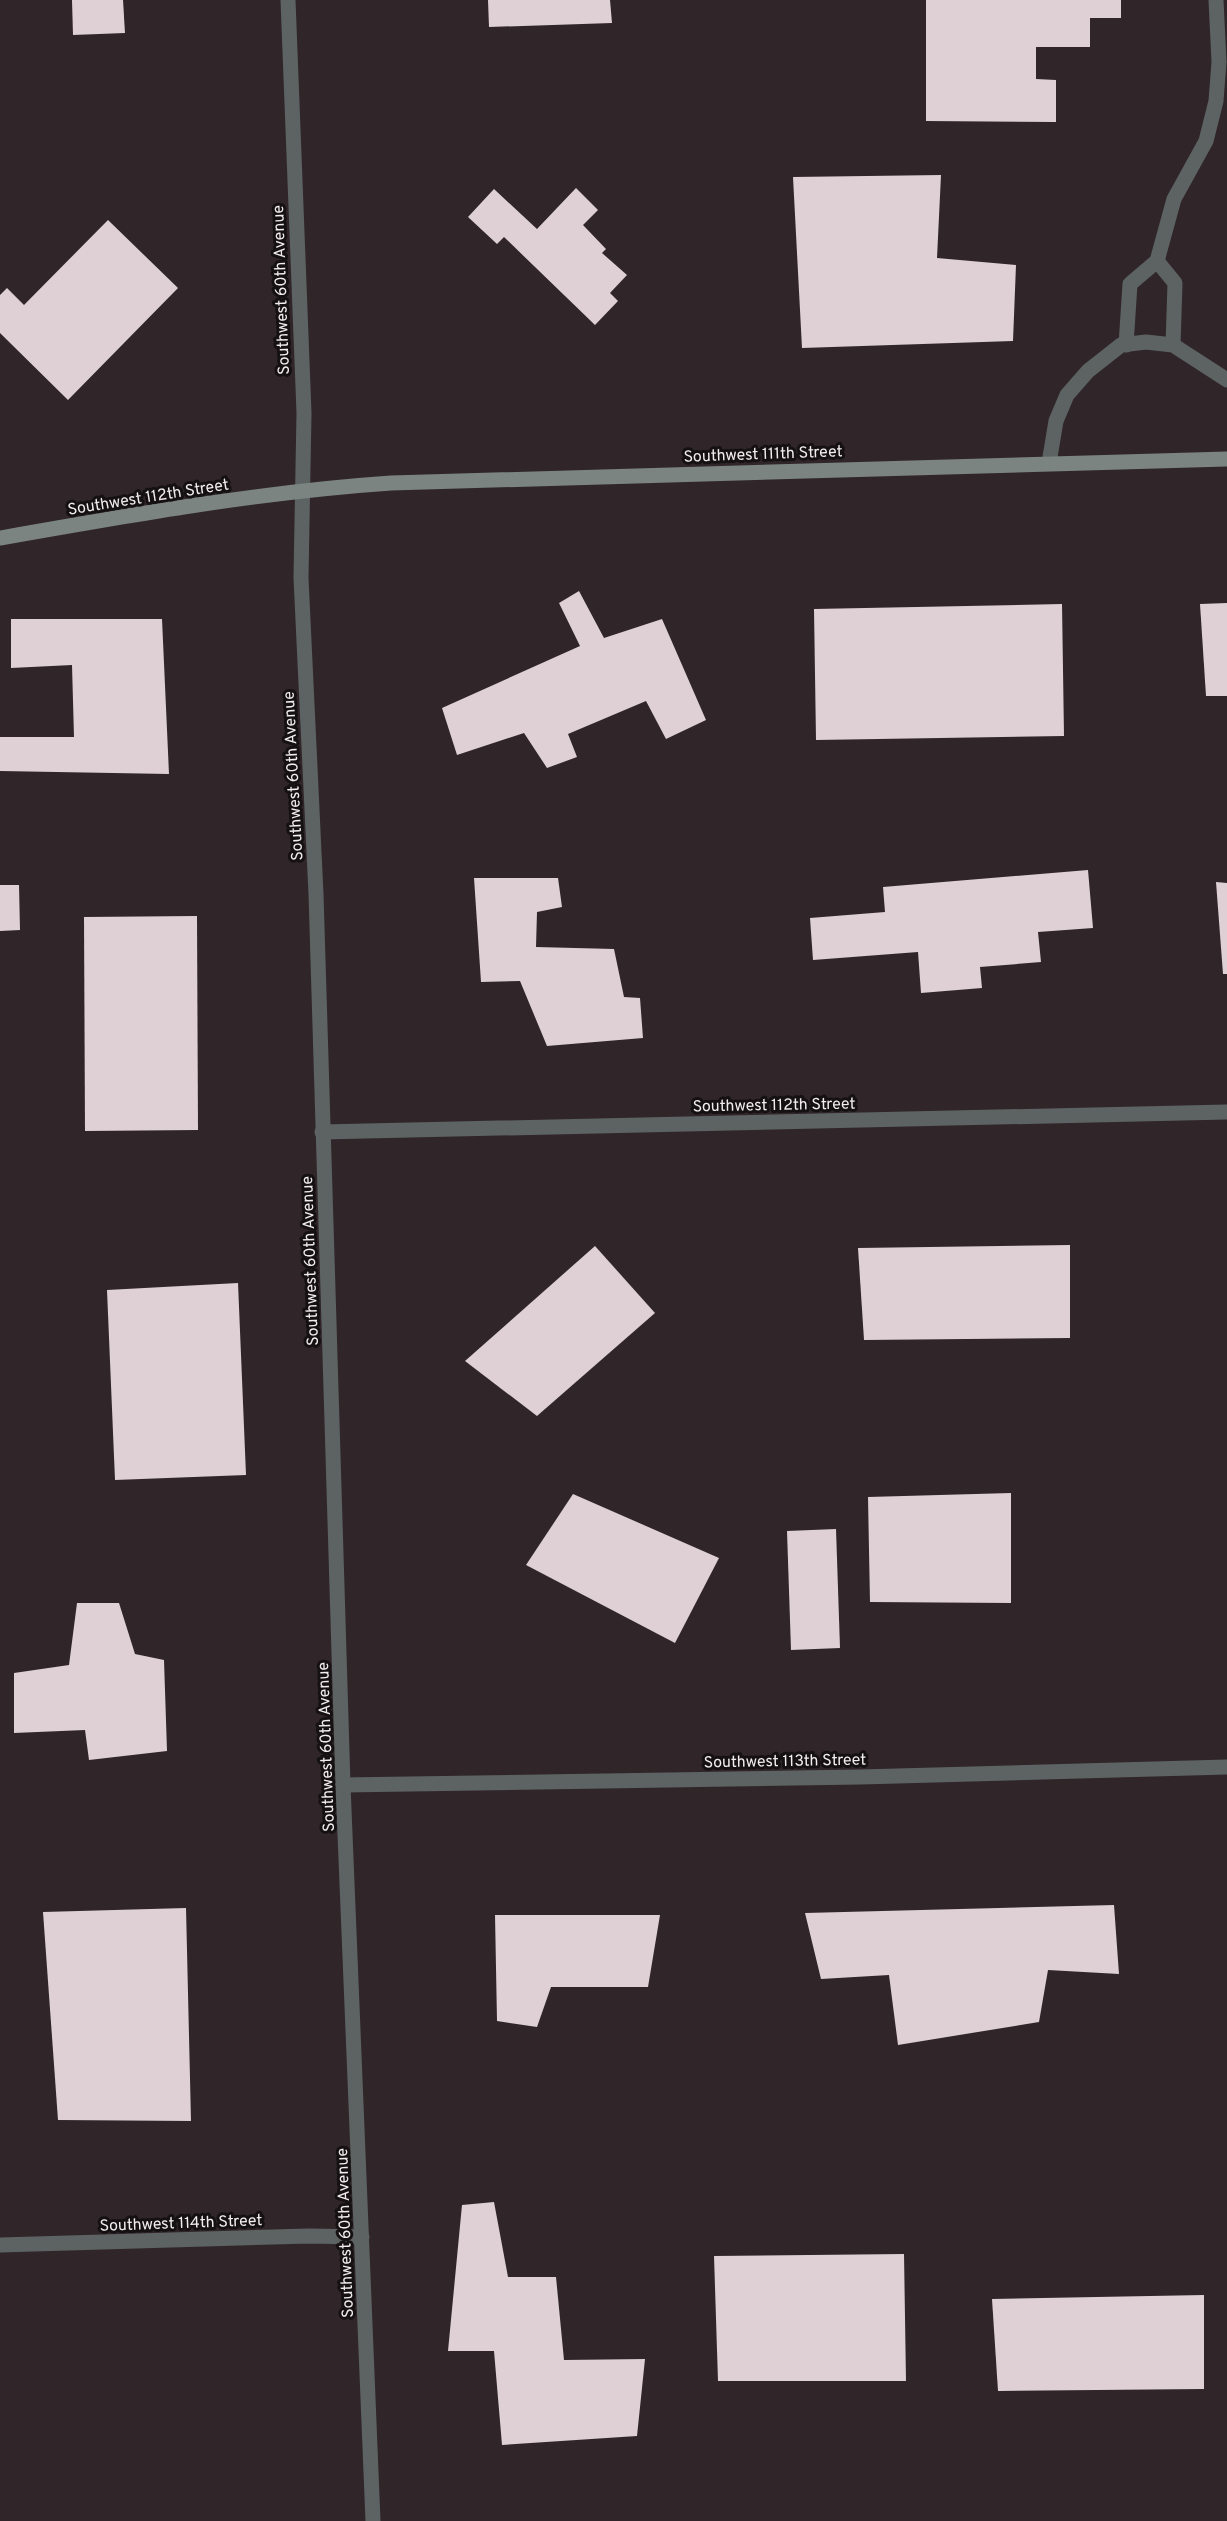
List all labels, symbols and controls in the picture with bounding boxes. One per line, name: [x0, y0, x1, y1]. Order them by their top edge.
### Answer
street label: Southwest 60th Avenue: [269, 205, 295, 375]
street label: Southwest 111th Street: [683, 442, 843, 468]
street label: Southwest 112th Street: [66, 475, 230, 521]
street label: Southwest 60th Avenue: [280, 691, 308, 861]
street label: Southwest 112th Street: [692, 1095, 856, 1117]
street label: Southwest 60th Avenue: [298, 1176, 324, 1346]
street label: Southwest 60th Avenue: [314, 1662, 340, 1832]
street label: Southwest 113th Street: [704, 1751, 866, 1773]
street label: Southwest 60th Avenue: [333, 2148, 359, 2318]
street label: Southwest 114th Street: [99, 2211, 263, 2237]

